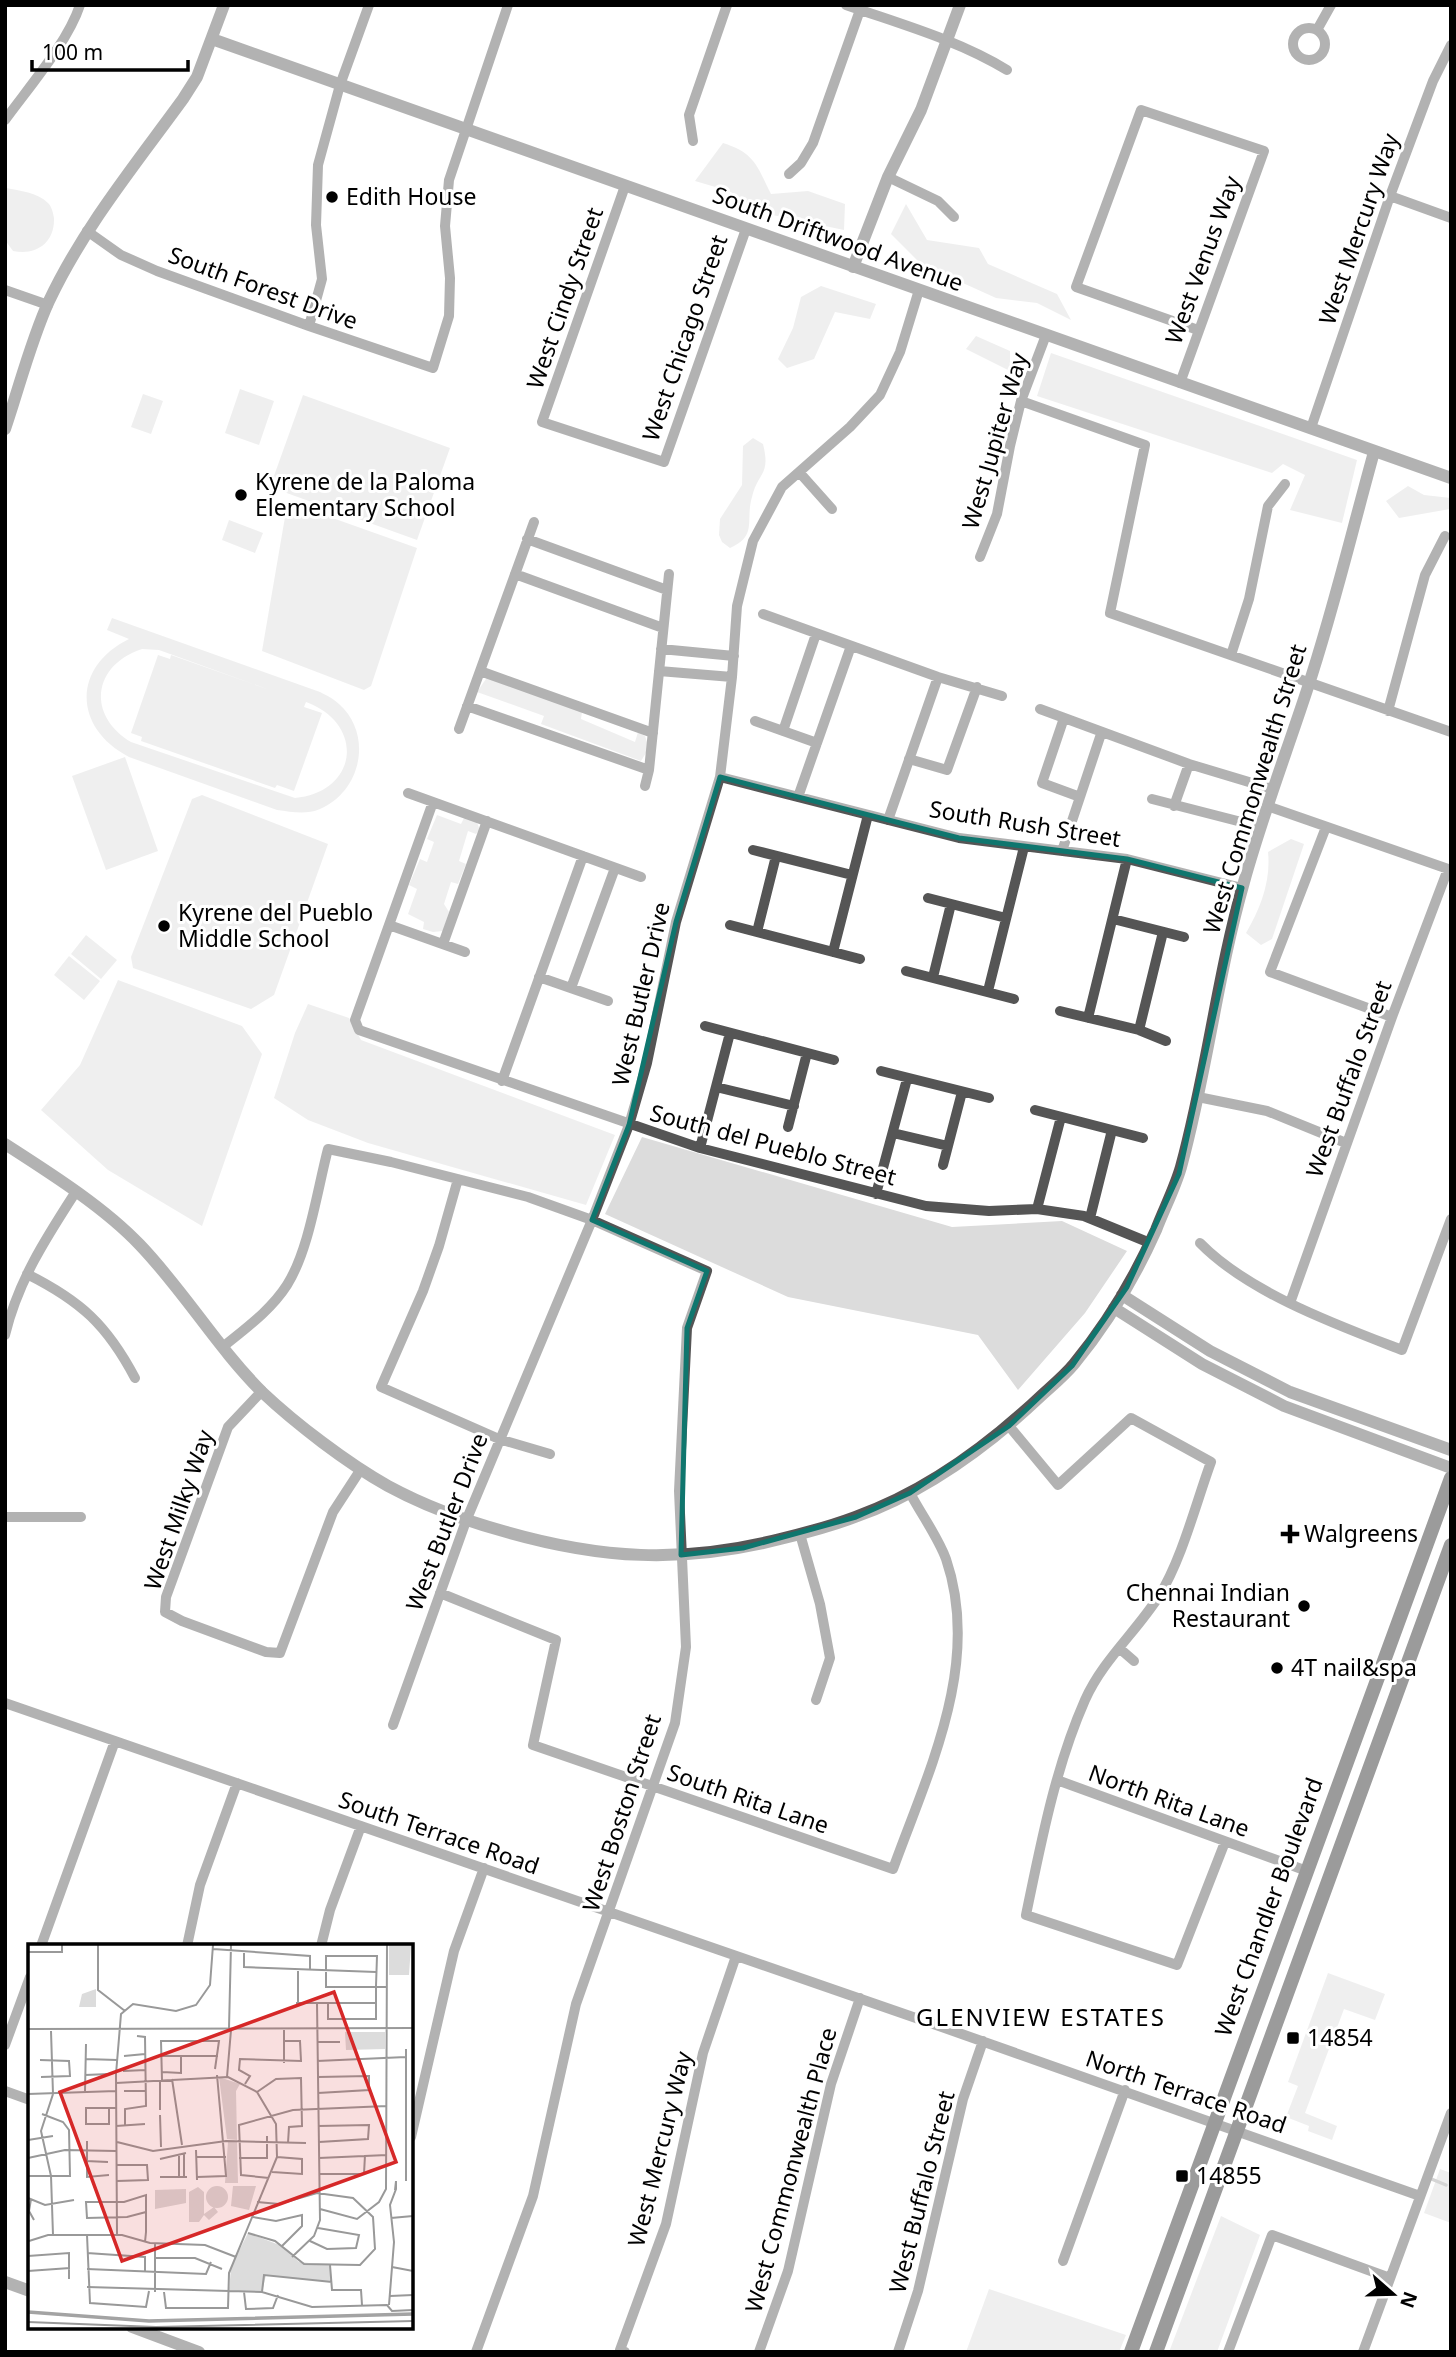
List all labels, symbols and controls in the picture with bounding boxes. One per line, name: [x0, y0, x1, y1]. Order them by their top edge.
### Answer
scale bar: [32, 28, 187, 72]
text: 100 m: [42, 38, 103, 66]
street label: West Mercury Way: [1310, 129, 1406, 328]
street label: West Venus Way: [1157, 171, 1247, 348]
street label: South Driftwood Avenue: [709, 178, 968, 298]
place label: Edith House: [346, 180, 477, 212]
marker: Edith House: [324, 189, 340, 205]
street label: West Cindy Street: [518, 203, 610, 393]
street label: West Chicago Street: [634, 230, 734, 445]
street label: South Forest Drive: [164, 238, 362, 336]
street label: West Jupiter Way: [954, 349, 1035, 533]
place label: Kyrene de la Paloma Elementary School: [255, 465, 475, 523]
marker: Kyrene de la Paloma Elementary School: [233, 487, 249, 503]
street label: West Commonwealth Street: [1195, 640, 1313, 938]
street label: South Rush Street: [927, 792, 1123, 854]
place label: Kyrene del Pueblo Middle School: [178, 896, 373, 954]
street label: West Butler Drive: [603, 899, 677, 1089]
marker: Kyrene del Pueblo Middle School: [156, 918, 172, 934]
street label: West Buffalo Street: [1298, 976, 1399, 1181]
street label: South del Pueblo Street: [647, 1096, 900, 1192]
street label: West Milky Way: [136, 1425, 221, 1594]
street label: West Butler Drive: [397, 1428, 495, 1615]
place label: Walgreens: [1304, 1517, 1418, 1549]
marker: Walgreens: [1282, 1526, 1298, 1542]
place label: Chennai Indian Restaurant: [1126, 1576, 1290, 1634]
marker: Chennai Indian Restaurant: [1296, 1598, 1312, 1614]
place label: 4T nail&spa: [1291, 1651, 1417, 1683]
marker: 4T nail&spa: [1269, 1660, 1285, 1676]
street label: West Boston Street: [574, 1710, 668, 1915]
street label: South Rita Lane: [663, 1755, 833, 1841]
street label: North Rita Lane: [1084, 1756, 1254, 1844]
street label: West Chandler Boulevard: [1206, 1773, 1330, 2040]
street label: South Terrace Road: [335, 1783, 544, 1881]
inset map: [28, 1944, 413, 2329]
district label: GLENVIEW ESTATES: [916, 2000, 1166, 2033]
place label: 14854: [1307, 2021, 1373, 2053]
street label: West Commonwealth Place: [737, 2024, 844, 2316]
marker: 14854: [1285, 2030, 1301, 2046]
street label: North Terrace Road: [1082, 2042, 1291, 2140]
street label: West Mercury Way: [619, 2048, 699, 2250]
street label: West Buffalo Street: [880, 2087, 962, 2296]
place label: 14855: [1196, 2159, 1262, 2191]
marker: 14855: [1174, 2168, 1190, 2184]
north arrow: [1358, 2259, 1428, 2329]
text: N: [1394, 2288, 1424, 2312]

